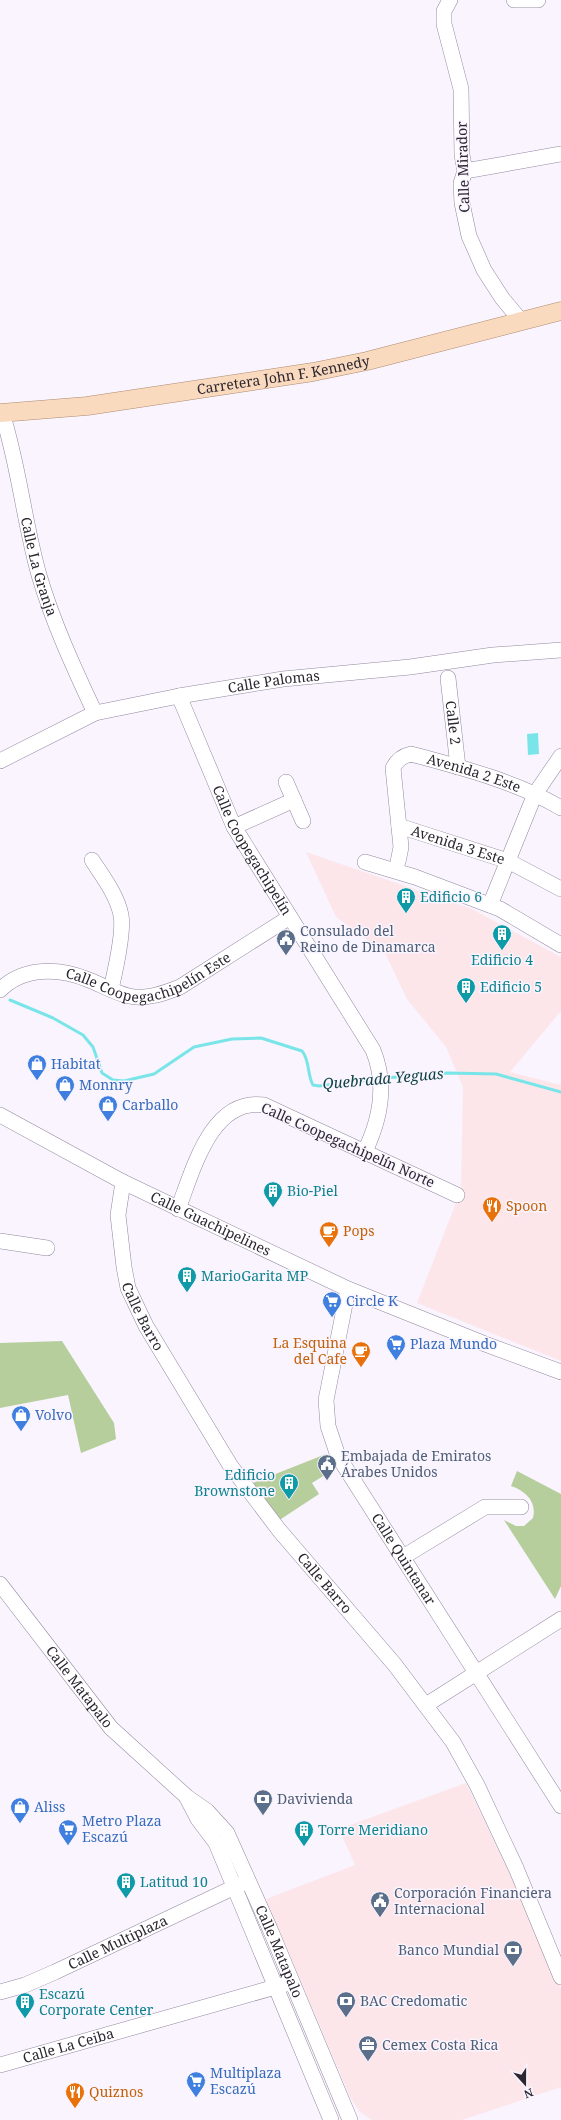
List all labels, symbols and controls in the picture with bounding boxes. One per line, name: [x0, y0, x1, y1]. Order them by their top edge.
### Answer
street label: Calle Mirador: [451, 121, 474, 213]
street label: Carretera John F. Kennedy: [195, 351, 371, 398]
street label: Calle La Granja: [17, 515, 62, 619]
street label: Calle Palomas: [226, 666, 320, 697]
street label: Calle 2: [442, 700, 465, 746]
street label: Avenida 2 Este: [425, 749, 524, 796]
street label: Calle Coopegachipelín: [208, 782, 297, 919]
street label: Avenida 3 Este: [409, 821, 507, 868]
building icon: Edificio 6: [395, 886, 417, 914]
place label: Edificio 6: [420, 887, 482, 906]
place label: Consulado del Reino de Dinamarca: [300, 921, 436, 956]
building icon: Edificio 4: [491, 923, 513, 951]
public building icon: Consulado del Reino de Dinamarca: [275, 928, 297, 956]
street label: Calle Coopegachipelín Este: [64, 947, 234, 1006]
place label: Edificio 4: [471, 950, 533, 969]
building icon: Edificio 5: [455, 976, 477, 1004]
place label: Edificio 5: [480, 977, 542, 996]
shop icon: Habitat: [26, 1053, 48, 1081]
place label: Habitat: [51, 1054, 101, 1073]
water label: Quebrada Yeguas: [322, 1063, 444, 1093]
shop icon: Monnry: [54, 1074, 76, 1102]
place label: Monnry: [79, 1075, 133, 1094]
shop icon: Carballo: [97, 1094, 119, 1122]
place label: Carballo: [122, 1095, 178, 1114]
street label: Calle Coopegachipelín Norte: [258, 1098, 438, 1191]
building icon: Bio-Piel: [262, 1180, 284, 1208]
place label: Bio-Piel: [287, 1181, 338, 1200]
street label: Calle Guachipelines: [147, 1186, 274, 1260]
restaurant icon: Spoon: [481, 1195, 503, 1223]
place label: Spoon: [506, 1196, 547, 1215]
cafe icon: Pops: [318, 1220, 340, 1248]
place label: Pops: [343, 1221, 374, 1240]
building icon: MarioGarita MP: [176, 1265, 198, 1293]
place label: MarioGarita MP: [201, 1266, 308, 1285]
street label: Calle Barro: [118, 1281, 169, 1354]
supermarket icon: Circle K: [321, 1290, 343, 1318]
place label: Circle K: [346, 1291, 398, 1310]
place label: La Esquina del Cafe: [273, 1333, 347, 1368]
supermarket icon: Plaza Mundo: [385, 1333, 407, 1361]
place label: Plaza Mundo: [410, 1334, 497, 1353]
cafe icon: La Esquina del Cafe: [350, 1340, 372, 1368]
shop icon: Volvo: [10, 1404, 32, 1432]
place label: Volvo: [35, 1405, 72, 1424]
place label: Embajada de Emiratos Árabes Unidos: [341, 1446, 491, 1481]
public building icon: Embajada de Emiratos Árabes Unidos: [316, 1453, 338, 1481]
place label: Edificio Brownstone: [194, 1465, 275, 1500]
building icon: Edificio Brownstone: [278, 1472, 300, 1500]
street label: Calle Quintanar: [368, 1509, 441, 1609]
street label: Calle Barro: [293, 1548, 357, 1617]
street label: Calle Matapalo: [42, 1642, 118, 1732]
bank icon: Davivienda: [252, 1788, 274, 1816]
place label: Davivienda: [277, 1789, 353, 1808]
shop icon: Aliss: [9, 1796, 31, 1824]
place label: Aliss: [34, 1797, 65, 1816]
place label: Metro Plaza Escazú: [82, 1811, 162, 1846]
supermarket icon: Metro Plaza Escazú: [57, 1818, 79, 1846]
building icon: Torre Meridiano: [293, 1819, 315, 1847]
place label: Torre Meridiano: [318, 1820, 428, 1839]
building icon: Latitud 10: [115, 1871, 137, 1899]
place label: Latitud 10: [140, 1872, 208, 1891]
place label: Corporación Financiera Internacional: [394, 1883, 552, 1918]
public building icon: Corporación Financiera Internacional: [369, 1890, 391, 1918]
street label: Calle Matapalo: [251, 1902, 308, 2001]
street label: Calle Multiplaza: [65, 1910, 170, 1974]
bank icon: Banco Mundial: [502, 1939, 524, 1967]
place label: Banco Mundial: [398, 1940, 500, 1959]
place label: Escazú Corporate Center: [39, 1984, 154, 2019]
bank icon: BAC Credomatic: [335, 1990, 357, 2018]
building icon: Escazú Corporate Center: [14, 1991, 36, 2019]
place label: BAC Credomatic: [360, 1991, 468, 2010]
street label: Calle La Ceiba: [21, 2023, 116, 2067]
office icon: Cemex Costa Rica: [357, 2034, 379, 2062]
place label: Cemex Costa Rica: [382, 2035, 499, 2054]
place label: Multiplaza Escazú: [210, 2063, 282, 2098]
north arrow: [505, 2064, 545, 2104]
supermarket icon: Multiplaza Escazú: [185, 2070, 207, 2098]
restaurant icon: Quiznos: [64, 2081, 86, 2109]
place label: Quiznos: [89, 2082, 143, 2101]
text: N: [522, 2085, 535, 2102]

